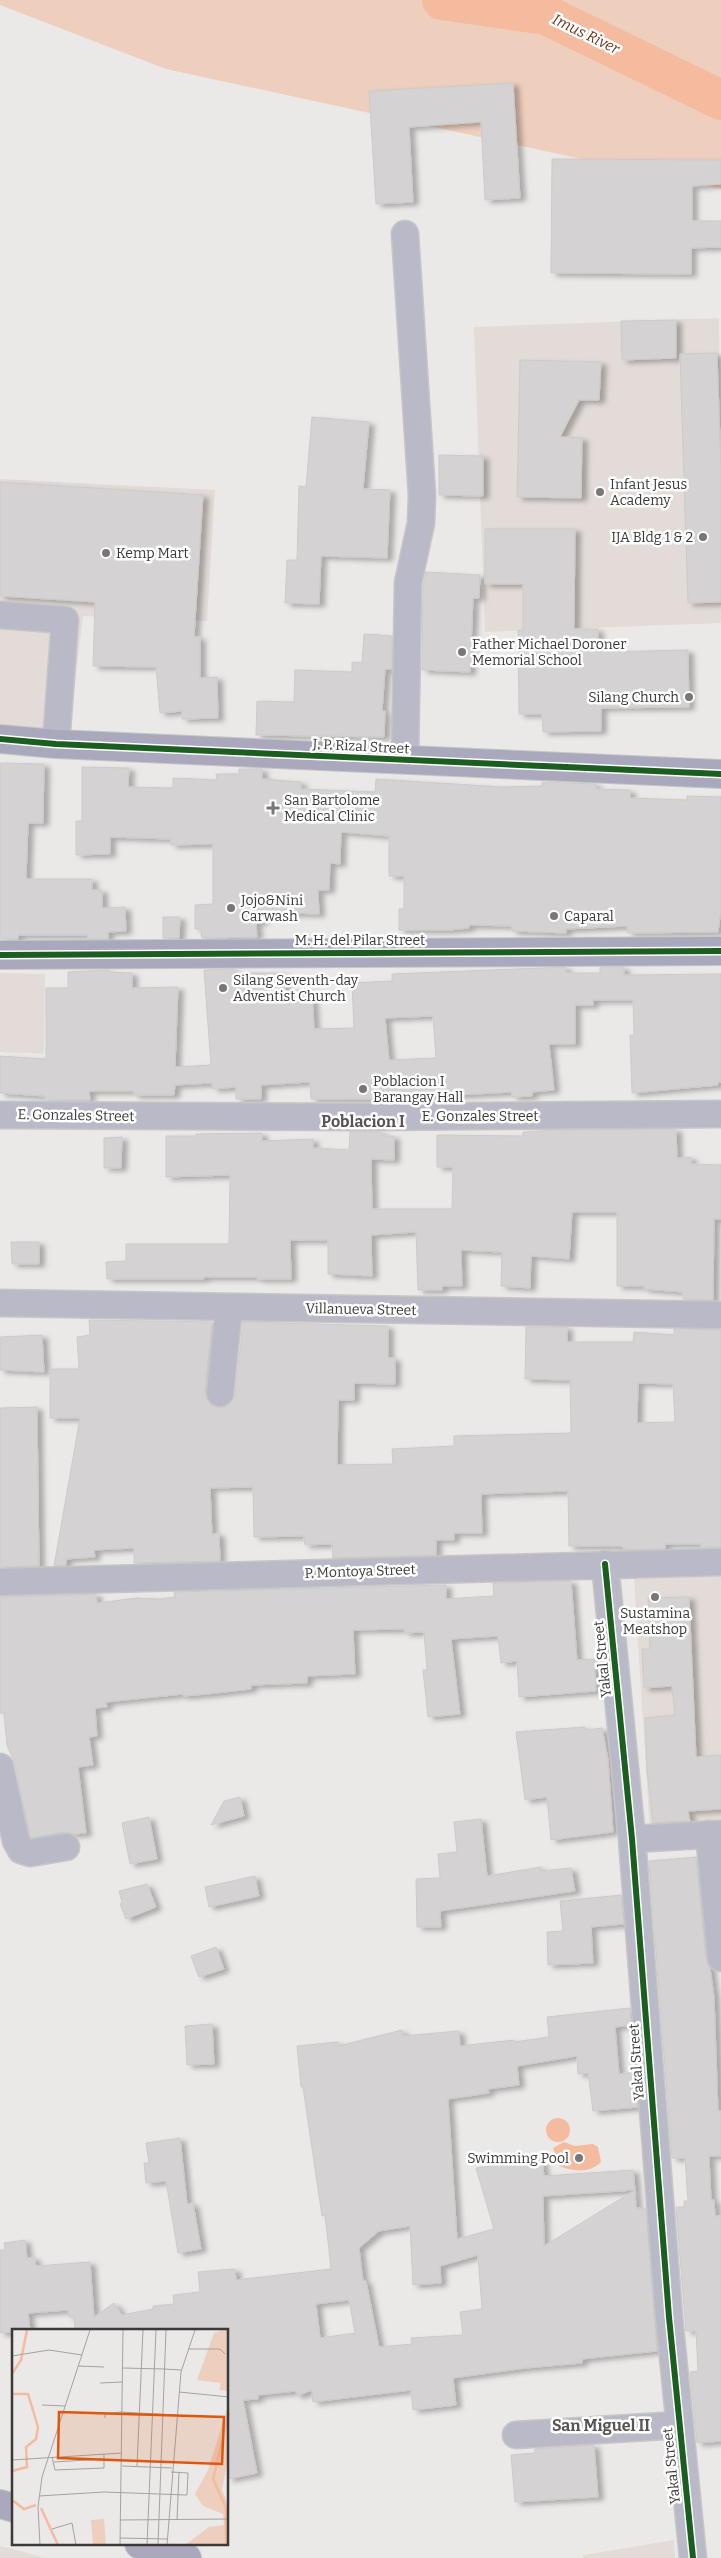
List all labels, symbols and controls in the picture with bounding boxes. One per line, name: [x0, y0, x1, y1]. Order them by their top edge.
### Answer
water label: Imus River: [550, 10, 623, 58]
place label: Infant Jesus Academy: [610, 476, 687, 509]
marker: Infant Jesus Academy: [594, 486, 606, 498]
place label: IJA Bldg 1 & 2: [611, 529, 693, 546]
marker: IJA Bldg 1 & 2: [697, 531, 709, 543]
place label: Kemp Mart: [116, 545, 189, 562]
marker: Kemp Mart: [100, 547, 112, 559]
place label: Father Michael Doroner Memorial School: [472, 636, 626, 669]
marker: Father Michael Doroner Memorial School: [456, 646, 468, 658]
place label: Silang Church: [588, 689, 679, 706]
marker: Silang Church: [683, 691, 695, 703]
street label: J. P. Rizal Street: [311, 735, 410, 758]
place label: San Bartolome Medical Clinic: [284, 792, 380, 825]
marker: San Bartolome Medical Clinic: [266, 801, 280, 815]
place label: Jojo&Nini Carwash: [240, 892, 303, 925]
marker: Jojo&Nini Carwash: [225, 902, 237, 914]
place label: Caparal: [564, 908, 614, 925]
marker: Caparal: [548, 910, 560, 922]
street label: M. H. del Pilar Street: [295, 932, 425, 949]
place label: Silang Seventh-day Adventist Church: [233, 972, 359, 1005]
marker: Silang Seventh-day Adventist Church: [217, 982, 229, 994]
place label: Poblacion I Barangay Hall: [373, 1073, 463, 1106]
marker: Poblacion I Barangay Hall: [357, 1083, 369, 1095]
street label: E. Gonzales Street: [17, 1106, 135, 1125]
street label: E. Gonzales Street: [422, 1108, 538, 1125]
district label: Poblacion I: [321, 1112, 405, 1131]
street label: Villanueva Street: [305, 1300, 417, 1319]
street label: P. Montoya Street: [304, 1561, 416, 1582]
marker: Sustamina Meatshop: [649, 1591, 661, 1603]
place label: Sustamina Meatshop: [620, 1605, 690, 1638]
street label: Yakal Street: [590, 1620, 615, 1698]
street label: Yakal Street: [625, 2023, 648, 2101]
place label: Swimming Pool: [467, 2150, 569, 2167]
marker: Swimming Pool: [573, 2152, 585, 2164]
inset map: [12, 2329, 229, 2546]
district label: San Miguel II: [552, 2416, 650, 2435]
street label: Yakal Street: [659, 2427, 684, 2505]

